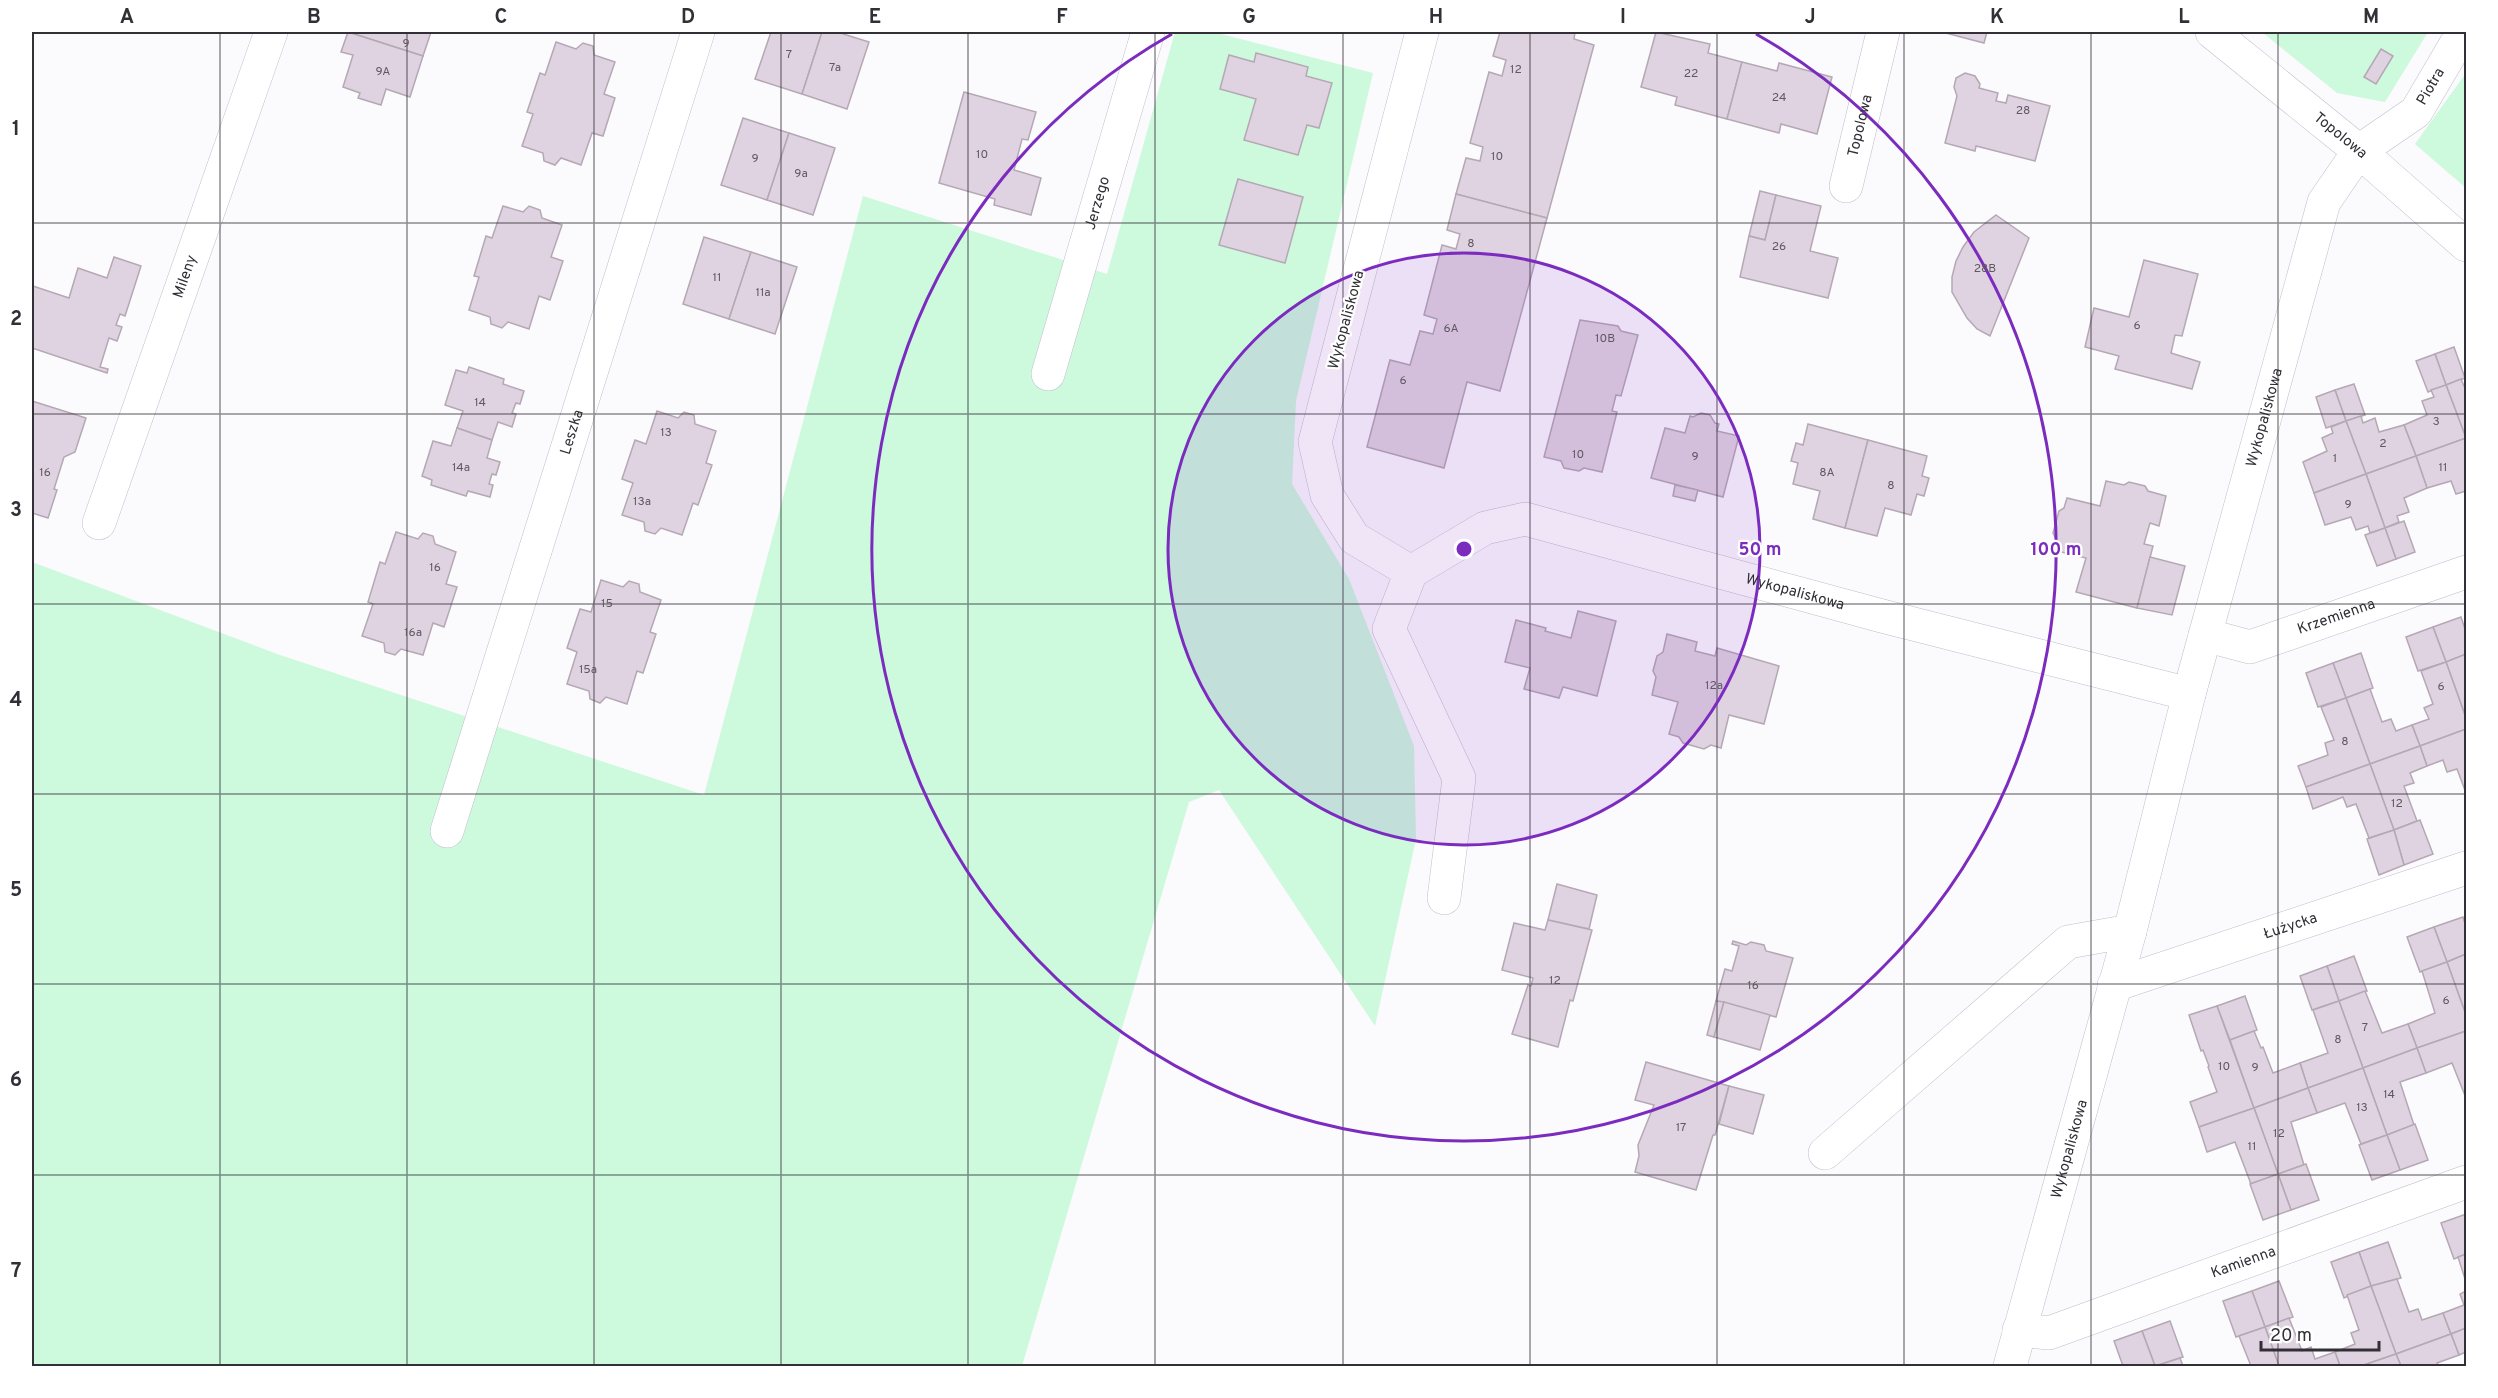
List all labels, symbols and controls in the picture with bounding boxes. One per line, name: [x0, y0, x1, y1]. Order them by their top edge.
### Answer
text: A: [120, 5, 134, 31]
text: B: [307, 5, 321, 31]
text: C: [495, 5, 507, 31]
text: D: [681, 5, 695, 31]
text: E: [869, 5, 881, 31]
text: F: [1056, 5, 1068, 31]
text: G: [1242, 5, 1256, 31]
text: H: [1429, 5, 1443, 31]
text: I: [1620, 5, 1626, 31]
text: J: [1804, 5, 1816, 31]
text: K: [1990, 5, 2004, 31]
text: L: [2178, 5, 2190, 31]
text: M: [2363, 5, 2379, 31]
house number: 9: [402, 36, 410, 52]
house number: 7: [786, 47, 792, 63]
house number: 7a: [829, 60, 841, 76]
house number: 12: [1510, 62, 1522, 78]
house number: 9A: [376, 64, 390, 80]
street label: Piotra: [2413, 65, 2449, 109]
house number: 22: [1684, 66, 1698, 82]
house number: 24: [1772, 90, 1786, 106]
street label: Topolowa: [1844, 93, 1877, 159]
house number: 28: [2016, 103, 2030, 119]
street label: Topolowa: [2310, 108, 2371, 163]
text: 1: [12, 117, 20, 143]
house number: 10: [976, 147, 988, 163]
house number: 10: [1491, 149, 1503, 165]
house number: 9: [751, 151, 759, 167]
house number: 9a: [794, 166, 808, 182]
street label: Jerzego: [1081, 174, 1115, 232]
house number: 8: [1467, 236, 1475, 252]
house number: 26: [1772, 239, 1786, 255]
street label: Mileny: [169, 253, 202, 301]
house number: 28B: [1974, 261, 1996, 277]
street label: Wykopaliskowa: [1325, 268, 1369, 372]
house number: 11: [713, 270, 721, 286]
house number: 11a: [756, 285, 770, 301]
text: 2: [10, 307, 22, 333]
house number: 6: [2133, 318, 2141, 334]
house number: 6A: [1443, 321, 1459, 337]
house number: 10B: [1595, 331, 1615, 347]
street label: Wykopaliskowa: [2242, 366, 2287, 469]
house number: 6: [1399, 373, 1407, 389]
house number: 14: [474, 395, 486, 411]
street label: Leszka: [556, 407, 588, 457]
house number: 3: [2432, 414, 2440, 430]
house number: 13: [660, 425, 672, 441]
house number: 2: [2379, 436, 2387, 452]
house number: 10: [1572, 447, 1584, 463]
house number: 9: [1691, 449, 1699, 465]
house number: 1: [2333, 451, 2337, 467]
house number: 14a: [452, 460, 470, 476]
house number: 11: [2439, 460, 2447, 476]
house number: 16: [39, 465, 51, 481]
house number: 8A: [1819, 465, 1835, 481]
house number: 8: [1887, 478, 1895, 494]
house number: 13a: [633, 494, 651, 510]
house number: 9: [2344, 497, 2352, 513]
text: 3: [10, 498, 22, 524]
centre of rings: [1454, 539, 1474, 559]
text: 50 m: [1738, 539, 1782, 562]
text: 100 m: [2030, 539, 2082, 562]
house number: 16: [429, 560, 441, 576]
street label: Wykopaliskowa: [1743, 570, 1847, 615]
street label: Krzemienna: [2295, 595, 2378, 639]
house number: 15: [601, 596, 613, 612]
house number: 16a: [404, 625, 422, 641]
house number: 15a: [579, 662, 597, 678]
house number: 12a: [1705, 678, 1723, 694]
house number: 6: [2437, 679, 2445, 695]
text: 4: [10, 688, 22, 714]
house number: 8: [2341, 734, 2349, 750]
house number: 12: [2391, 796, 2403, 812]
text: 5: [10, 878, 22, 904]
street label: Łużycka: [2261, 909, 2320, 944]
house number: 12: [1549, 973, 1561, 989]
house number: 16: [1747, 978, 1759, 994]
house number: 6: [2442, 993, 2450, 1009]
house number: 7: [2362, 1020, 2368, 1036]
house number: 8: [2334, 1032, 2342, 1048]
house number: 10: [2218, 1059, 2230, 1075]
house number: 9: [2251, 1060, 2259, 1076]
text: 6: [10, 1068, 22, 1094]
house number: 14: [2383, 1087, 2395, 1103]
street label: Wykopaliskowa: [2047, 1098, 2093, 1201]
house number: 13: [2356, 1100, 2368, 1116]
house number: 17: [1676, 1120, 1686, 1136]
house number: 12: [2273, 1126, 2285, 1142]
house number: 11: [2248, 1139, 2256, 1155]
street label: Kamienna: [2208, 1242, 2279, 1283]
text: 7: [11, 1259, 21, 1285]
scale bar: [2261, 1314, 2380, 1352]
text: 20 m: [2270, 1325, 2312, 1348]

